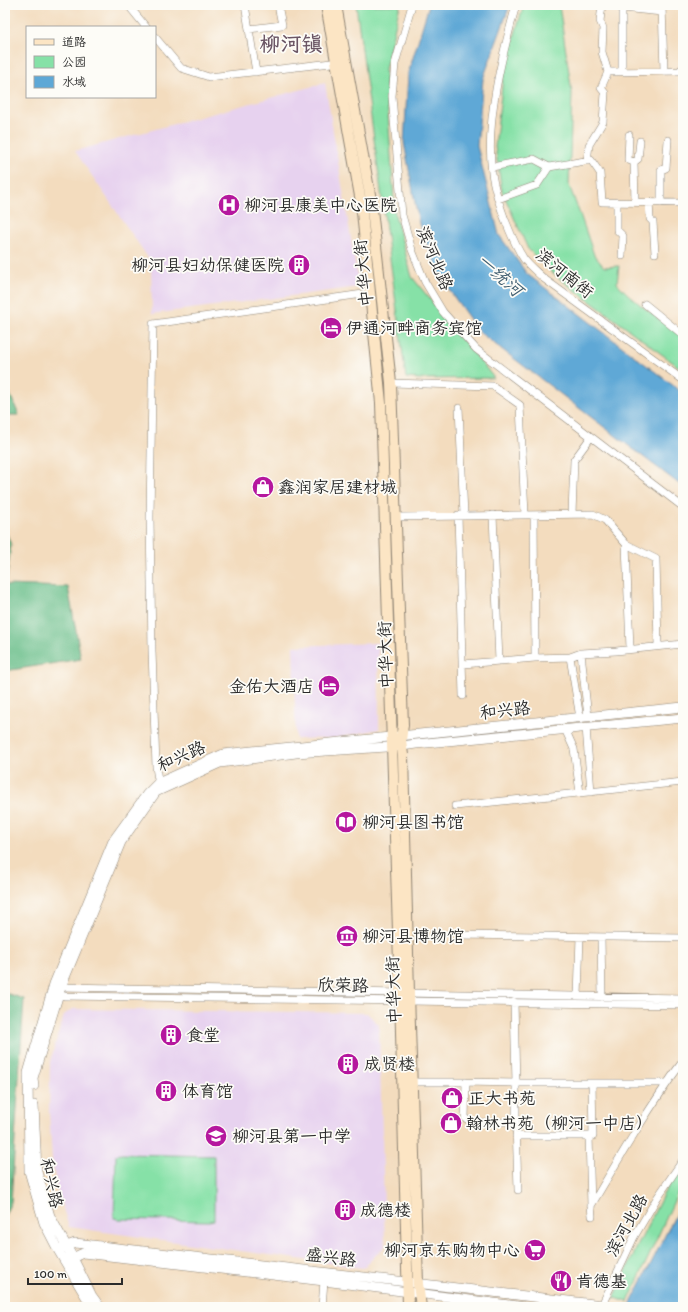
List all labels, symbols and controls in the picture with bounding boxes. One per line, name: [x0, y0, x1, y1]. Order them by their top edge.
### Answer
legend: [26, 26, 156, 98]
district label: 柳河镇: [260, 31, 323, 56]
text: 道路: [62, 35, 86, 49]
text: 公园: [62, 55, 86, 69]
text: 水域: [62, 75, 86, 89]
hospital icon: 柳河县康美中心医院: [216, 192, 242, 218]
place label: 柳河县康美中心医院: [244, 195, 397, 215]
street label: 滨河北路: [413, 223, 457, 293]
street label: 中华大街: [350, 238, 376, 308]
street label: 滨河南街: [532, 244, 598, 302]
water label: 一统河: [473, 249, 530, 303]
building icon: 柳河县妇幼保健医院: [286, 252, 312, 278]
place label: 柳河县妇幼保健医院: [131, 255, 284, 275]
hotel icon: 伊通河畔商务宾馆: [318, 315, 344, 341]
place label: 伊通河畔商务宾馆: [346, 318, 482, 338]
shop icon: 鑫润家居建材城: [250, 474, 276, 500]
place label: 鑫润家居建材城: [278, 477, 397, 497]
street label: 中华大街: [374, 621, 396, 689]
hotel icon: 金佑大酒店: [316, 673, 342, 699]
place label: 金佑大酒店: [229, 676, 314, 696]
street label: 和兴路: [479, 697, 531, 723]
street label: 和兴路: [154, 736, 208, 776]
library icon: 柳河县图书馆: [333, 809, 359, 835]
place label: 柳河县图书馆: [362, 812, 464, 832]
museum icon: 柳河县博物馆: [334, 923, 360, 949]
place label: 柳河县博物馆: [362, 926, 464, 946]
street label: 中华大街: [382, 956, 404, 1024]
street label: 欣荣路: [317, 975, 369, 995]
building icon: 食堂: [158, 1022, 184, 1048]
place label: 食堂: [186, 1025, 220, 1045]
building icon: 成贤楼: [335, 1051, 361, 1077]
place label: 成贤楼: [364, 1054, 415, 1074]
building icon: 体育馆: [153, 1078, 179, 1104]
place label: 体育馆: [182, 1081, 233, 1101]
shop icon: 正大书苑: [439, 1085, 465, 1111]
place label: 正大书苑: [468, 1088, 536, 1108]
shop icon: 翰林书苑（柳河一中店）: [438, 1110, 464, 1136]
place label: 翰林书苑（柳河一中店）: [466, 1113, 653, 1133]
school or university icon: 柳河县第一中学: [203, 1123, 229, 1149]
place label: 柳河县第一中学: [232, 1126, 351, 1146]
street label: 和兴路: [37, 1156, 67, 1210]
street label: 滨河北路: [601, 1190, 651, 1260]
building icon: 成德楼: [332, 1197, 358, 1223]
place label: 成德楼: [360, 1200, 411, 1220]
supermarket icon: 柳河京东购物中心: [522, 1237, 548, 1263]
place label: 柳河京东购物中心: [384, 1240, 520, 1260]
street label: 盛兴路: [304, 1244, 358, 1270]
scale bar: [28, 1260, 122, 1286]
text: 100 m: [34, 1267, 67, 1281]
restaurant icon: 肯德基: [548, 1268, 574, 1294]
place label: 肯德基: [576, 1271, 627, 1291]

